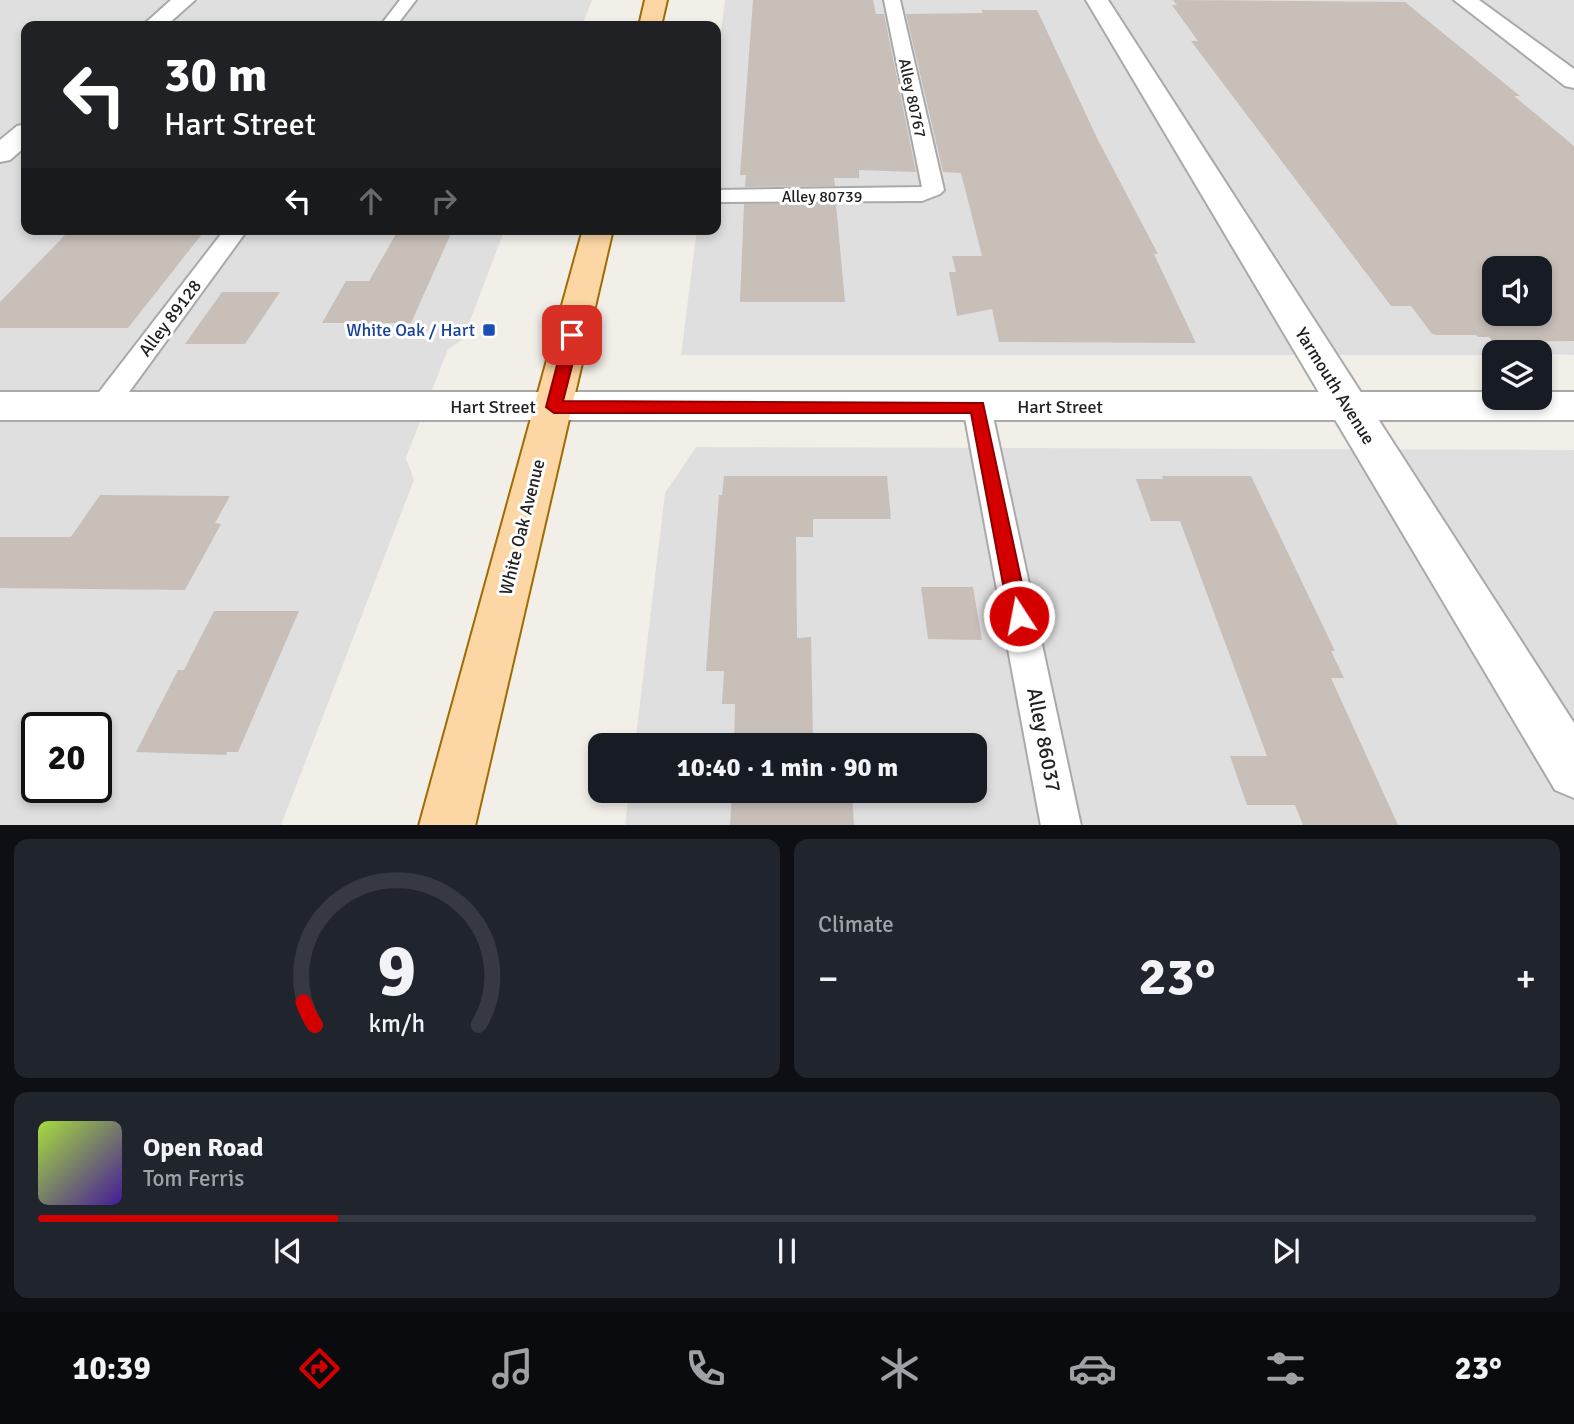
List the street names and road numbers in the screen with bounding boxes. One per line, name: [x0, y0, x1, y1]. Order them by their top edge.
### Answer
street label: Alley 80767: [894, 57, 930, 140]
street label: Alley 80739: [782, 187, 862, 207]
street label: Alley 89128: [134, 275, 206, 361]
street label: Yarmouth Avenue: [1290, 323, 1380, 449]
street label: Hart Street: [450, 396, 536, 418]
street label: Hart Street: [1017, 396, 1103, 418]
street label: White Oak Avenue: [495, 457, 549, 597]
street label: Alley 86037: [1021, 686, 1067, 794]

